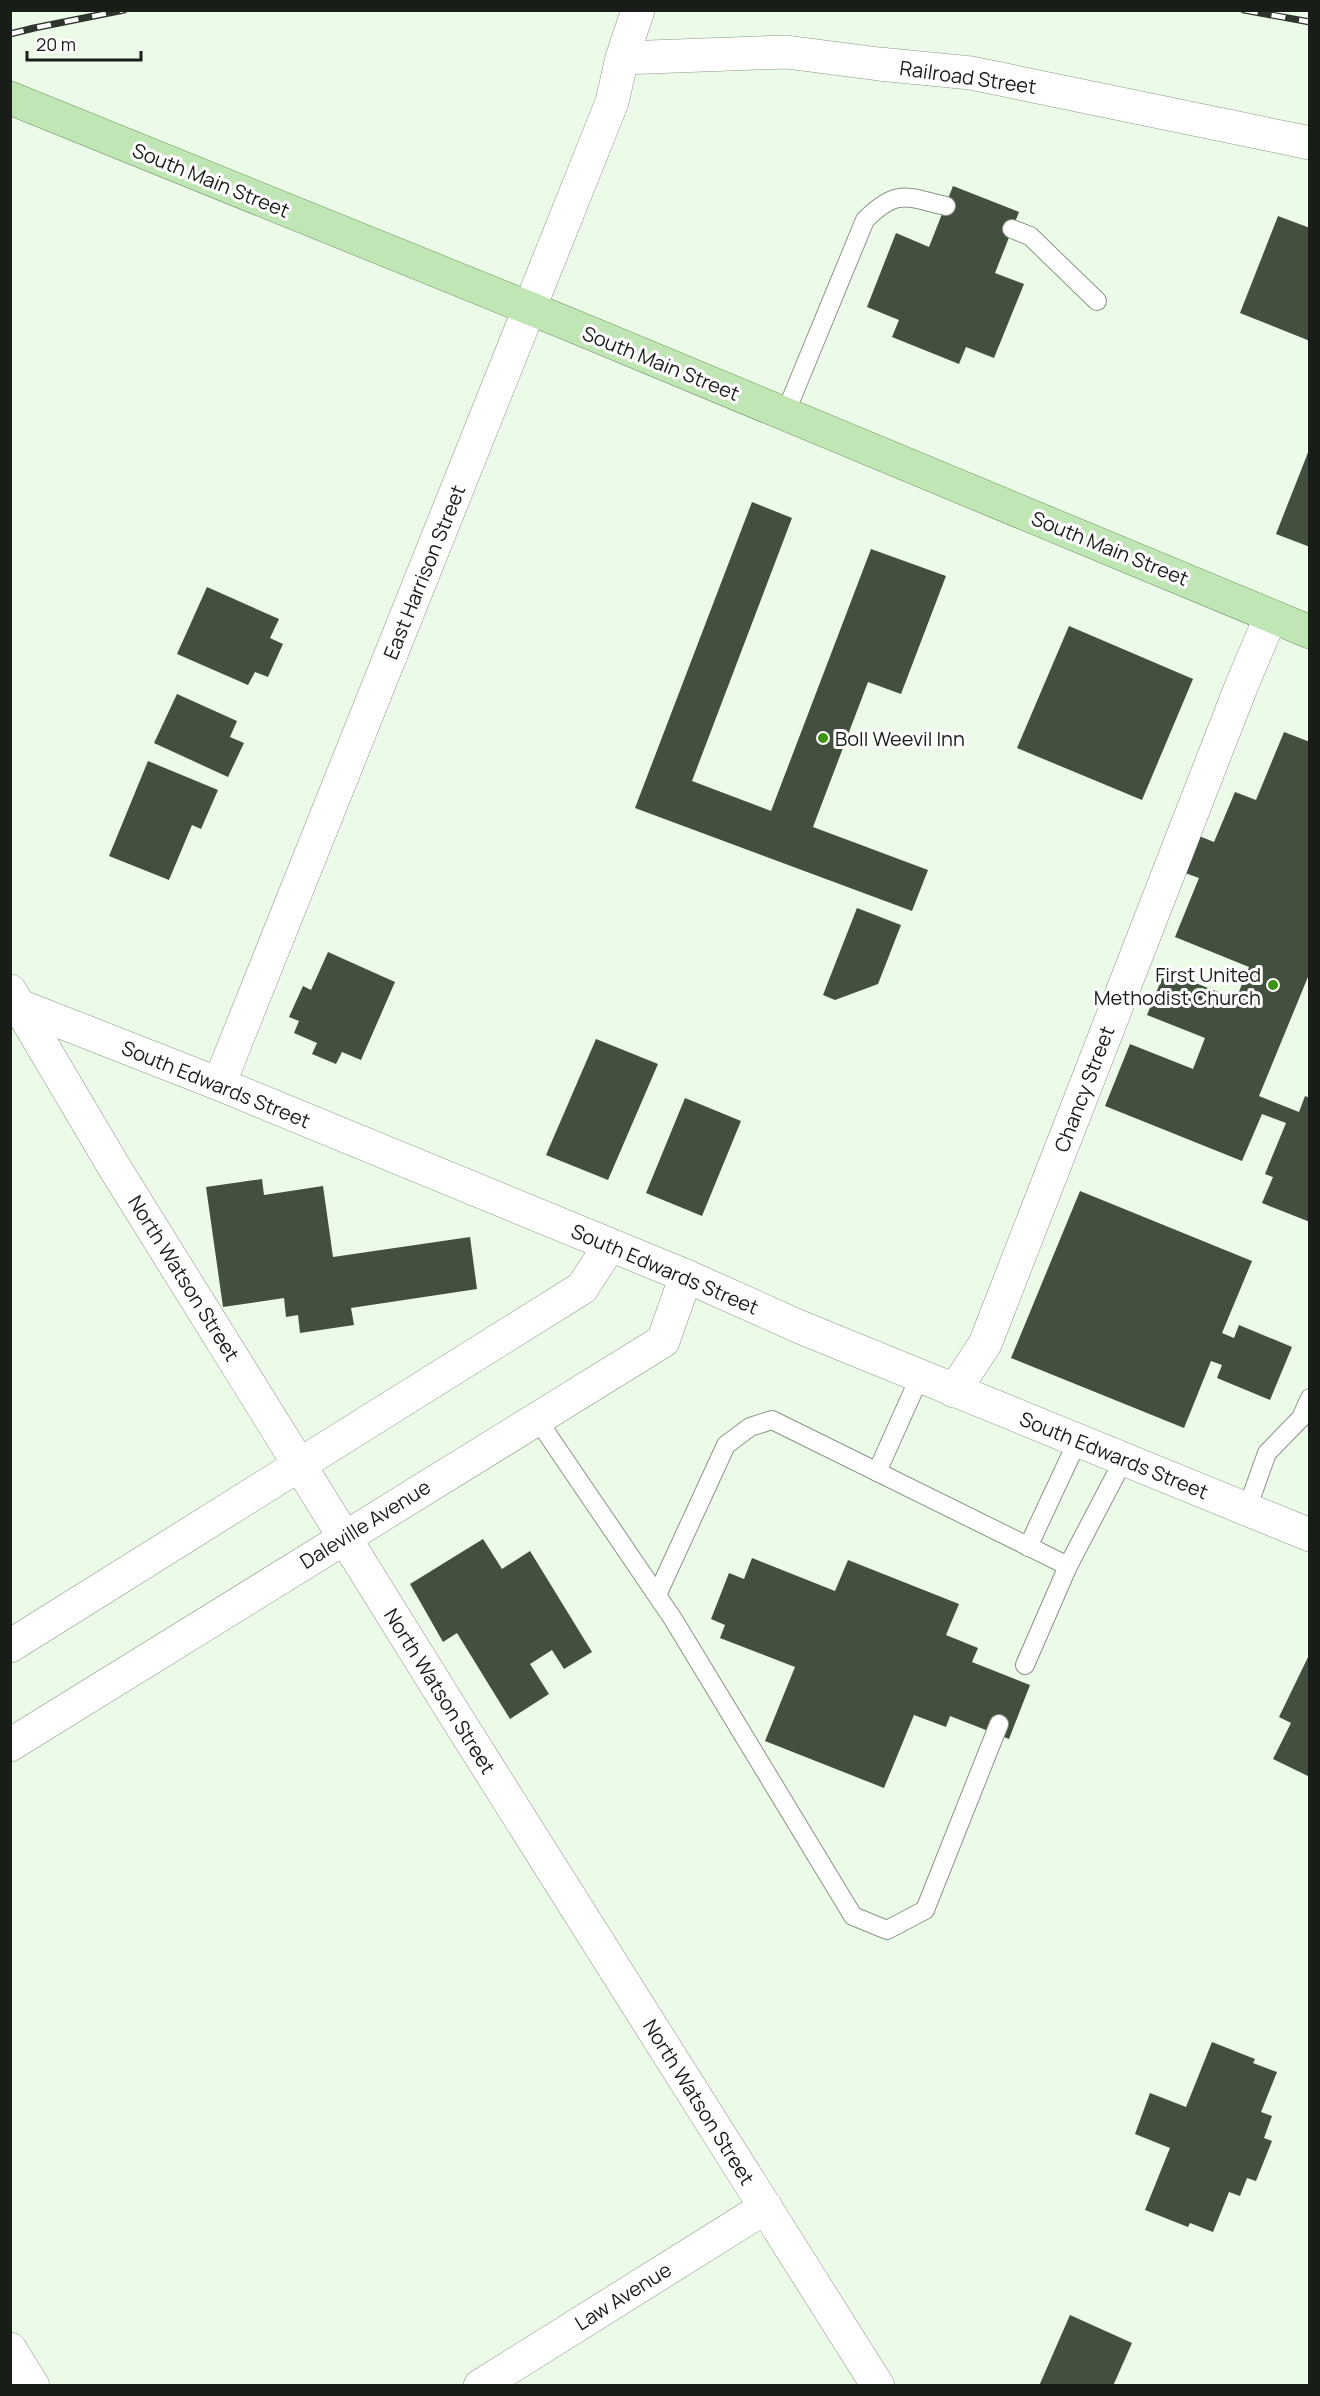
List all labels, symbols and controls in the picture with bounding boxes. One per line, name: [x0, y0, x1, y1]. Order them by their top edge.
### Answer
scale bar: [27, 24, 141, 62]
text: 20 m: [36, 32, 76, 56]
street label: Railroad Street: [898, 54, 1038, 100]
street label: South Main Street: [128, 136, 294, 224]
street label: South Main Street: [578, 319, 744, 407]
street label: East Harrison Street: [377, 481, 471, 663]
street label: South Main Street: [1027, 504, 1193, 592]
place label: Boll Weevil Inn: [835, 725, 965, 752]
marker: Boll Weevil Inn: [816, 731, 830, 745]
place label: First United Methodist Church: [1094, 961, 1261, 1011]
marker: First United Methodist Church: [1266, 978, 1280, 992]
street label: Chancy Street: [1048, 1022, 1120, 1156]
street label: South Edwards Street: [118, 1034, 314, 1134]
street label: North Watson Street: [122, 1190, 246, 1366]
street label: South Edwards Street: [567, 1217, 763, 1321]
street label: South Edwards Street: [1016, 1405, 1212, 1505]
street label: Daleville Avenue: [295, 1473, 435, 1575]
street label: North Watson Street: [378, 1603, 502, 1779]
street label: North Watson Street: [637, 2014, 761, 2190]
street label: Law Avenue: [570, 2256, 676, 2336]

